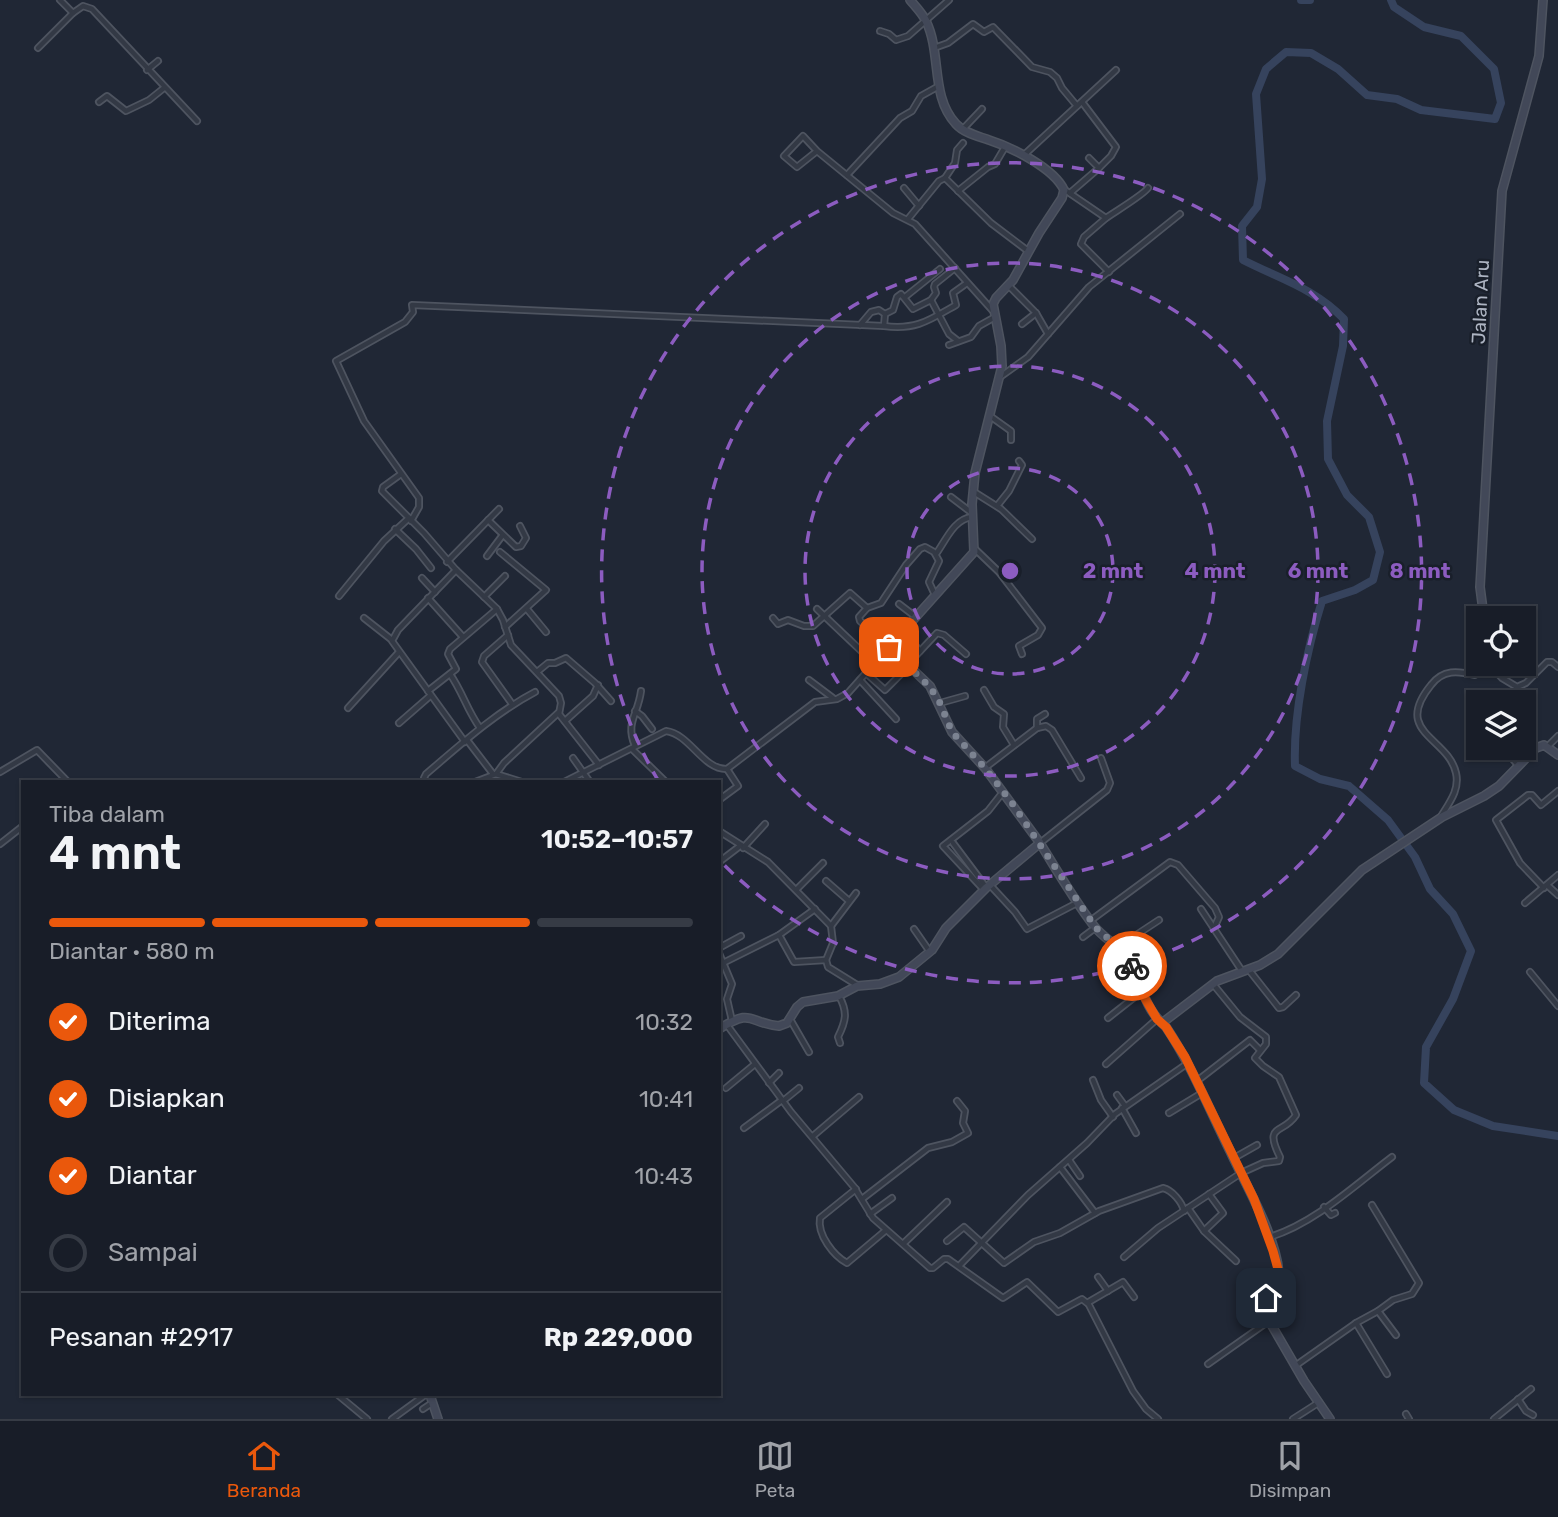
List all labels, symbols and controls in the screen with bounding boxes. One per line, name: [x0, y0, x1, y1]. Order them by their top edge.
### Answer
street label: Jalan Aru: [1467, 259, 1494, 345]
text: 2 mnt: [1083, 558, 1143, 583]
text: 4 mnt: [1184, 558, 1246, 583]
text: 6 mnt: [1288, 558, 1348, 583]
text: 8 mnt: [1389, 558, 1451, 583]
centre of rings: [998, 559, 1022, 583]
map controls: [1466, 606, 1536, 760]
button: locate: [1466, 606, 1536, 676]
pin: [859, 617, 919, 677]
icon: bag: [870, 628, 908, 666]
button: layers: [1466, 690, 1536, 760]
text: Tiba dalam: [49, 800, 165, 828]
text: 10:52–10:57: [541, 824, 693, 855]
text: 4 mnt: [49, 826, 181, 881]
courier: [1097, 931, 1167, 1001]
text: Diantar · 580 m: [49, 937, 215, 965]
icon: bike: [1113, 947, 1151, 985]
icon: check: [49, 1003, 87, 1041]
text: Diterima: [108, 1006, 211, 1037]
text: 10:32: [635, 1008, 693, 1036]
icon: check: [49, 1080, 87, 1118]
text: Disiapkan: [108, 1083, 225, 1114]
text: 10:41: [639, 1085, 693, 1113]
icon: check: [49, 1157, 87, 1195]
text: Diantar: [108, 1160, 197, 1191]
text: 10:43: [635, 1162, 693, 1190]
text: Sampai: [108, 1237, 198, 1268]
pin: [1236, 1268, 1296, 1328]
icon: home: [1247, 1279, 1285, 1317]
text: Pesanan #2917: [49, 1322, 233, 1353]
text: Rp 229,000: [544, 1322, 693, 1353]
tab: Beranda: [227, 1437, 301, 1502]
tab: Peta: [755, 1437, 795, 1502]
tab: Disimpan: [1249, 1437, 1331, 1502]

